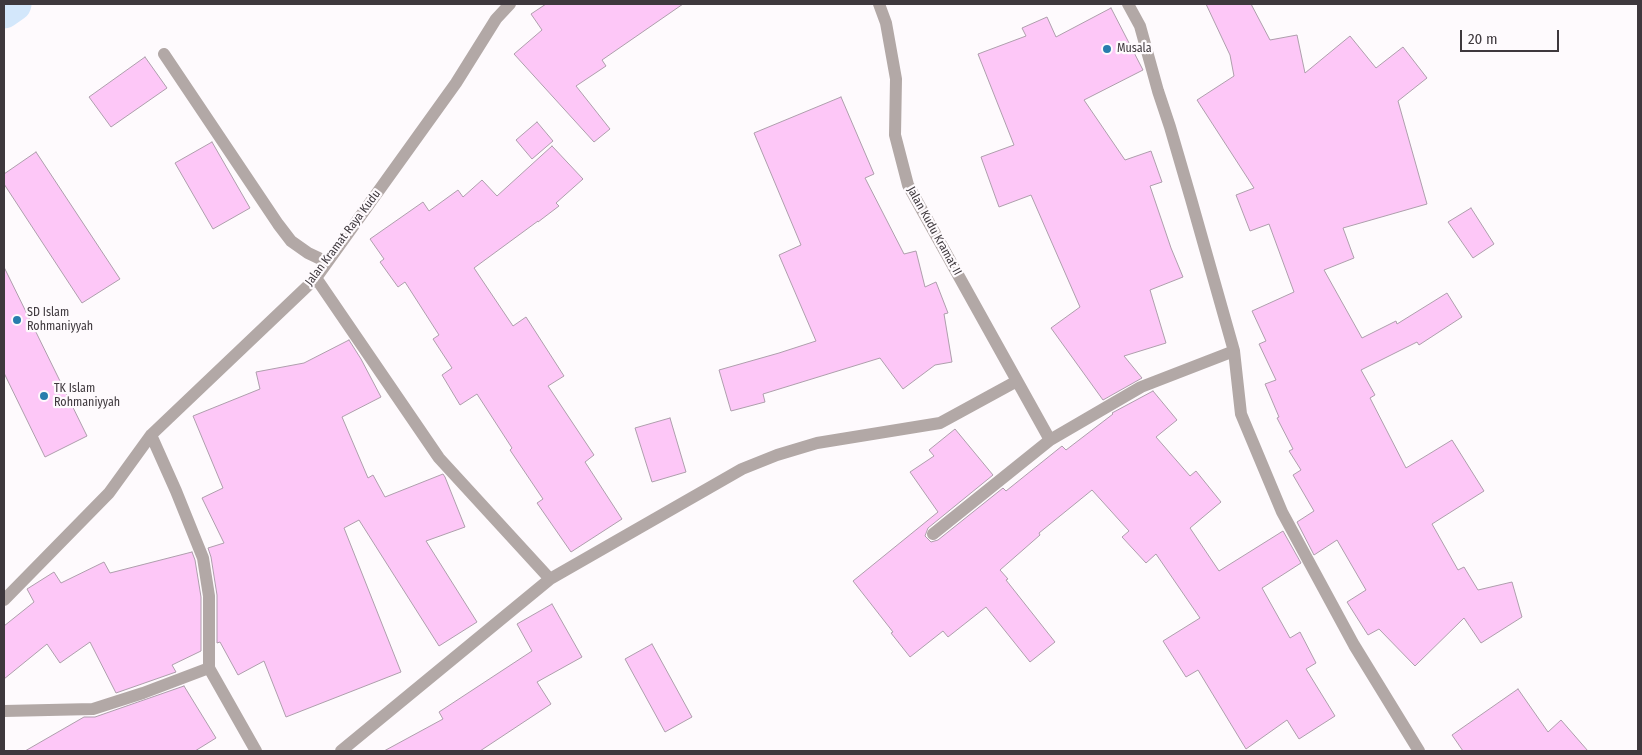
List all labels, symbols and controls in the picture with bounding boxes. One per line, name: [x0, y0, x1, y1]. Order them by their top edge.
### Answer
scale bar: [1462, 20, 1561, 52]
text: 20 m: [1468, 30, 1498, 48]
place label: Musala: [1117, 42, 1152, 56]
marker: Musala: [1101, 43, 1113, 55]
street label: Jalan Kudu Kramat II: [904, 184, 964, 278]
street label: Jalan Kramat Raya Kudu: [302, 187, 384, 289]
place label: SD Islam Rohmaniyyah: [27, 306, 93, 334]
marker: SD Islam Rohmaniyyah: [11, 314, 23, 326]
place label: TK Islam Rohmaniyyah: [54, 382, 120, 410]
marker: TK Islam Rohmaniyyah: [38, 390, 50, 402]

